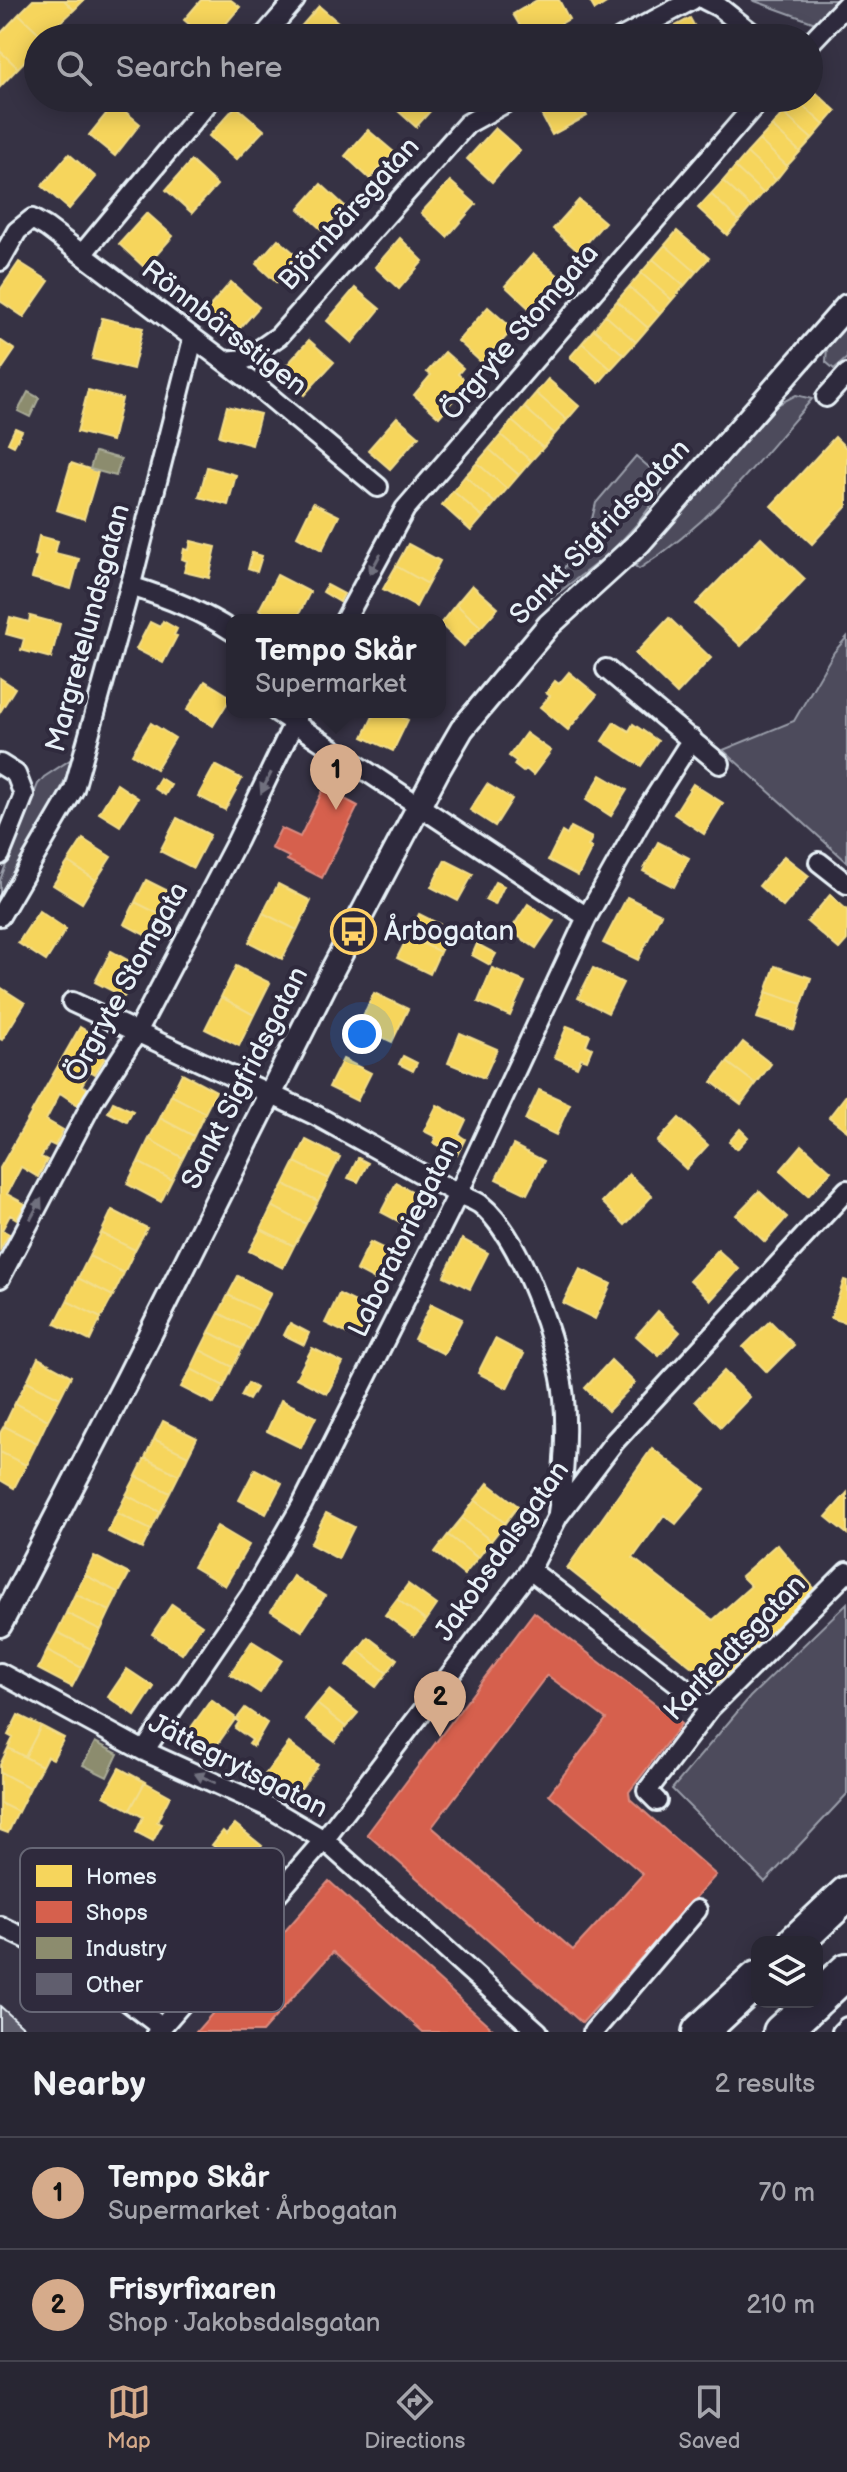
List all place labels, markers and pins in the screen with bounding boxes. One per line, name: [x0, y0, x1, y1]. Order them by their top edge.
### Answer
pin: 1: [310, 744, 362, 810]
bus stop icon: Årbogatan: [329, 907, 377, 955]
place label: Årbogatan: [384, 913, 514, 948]
pin: 2: [414, 1671, 466, 1737]

